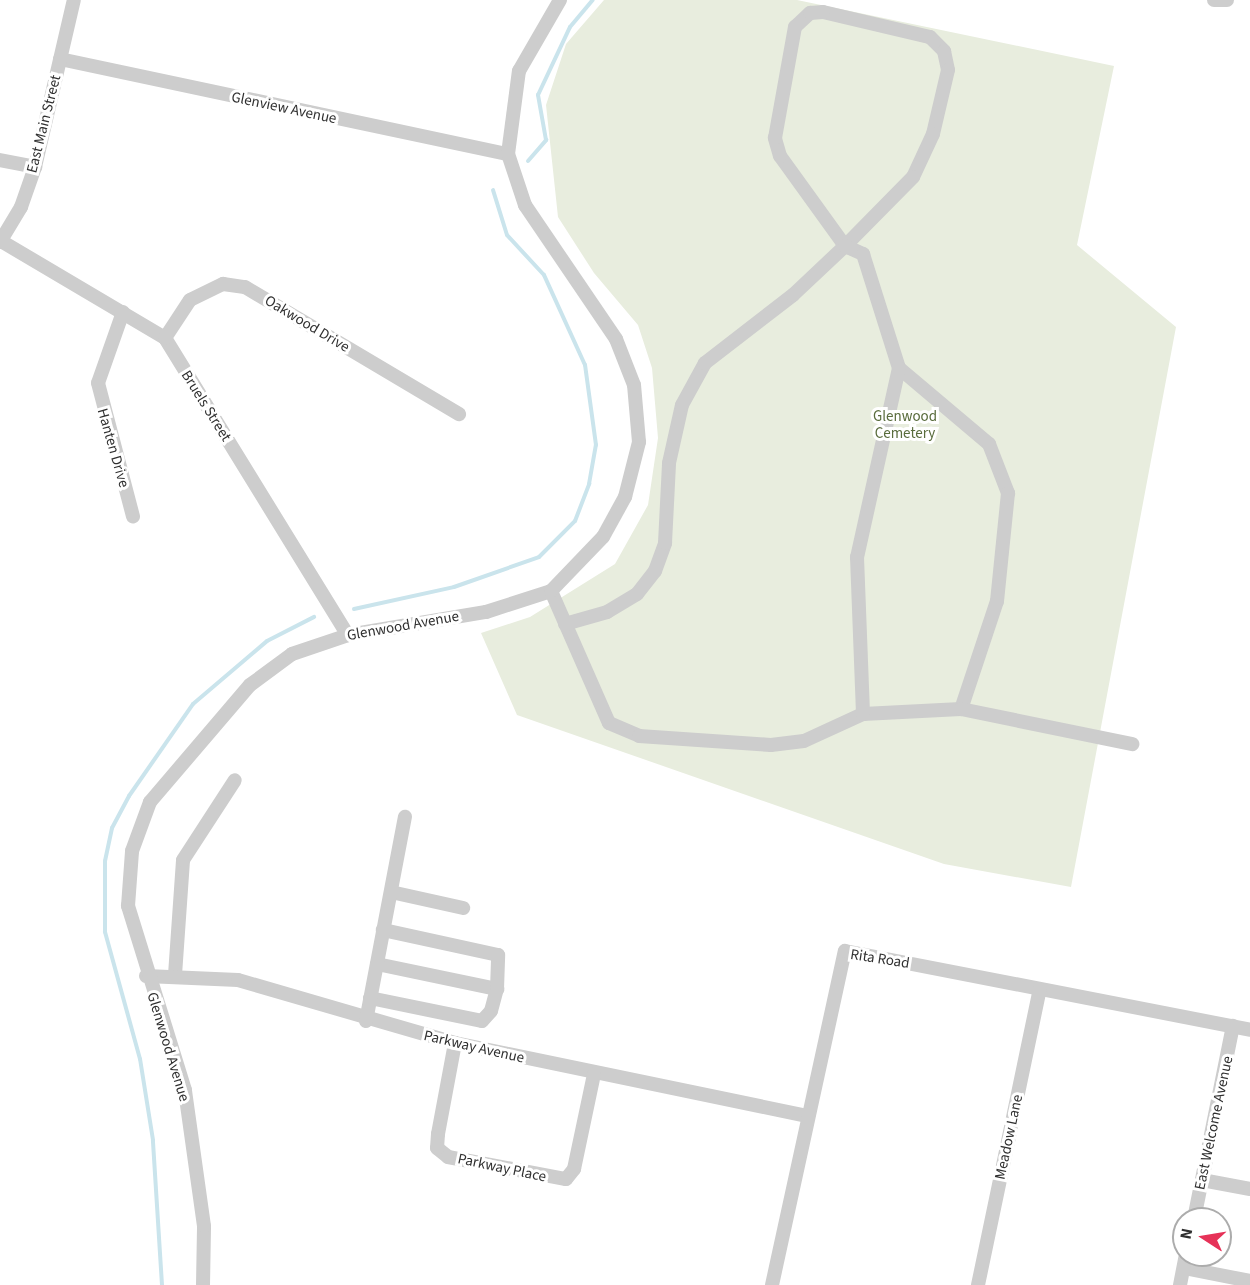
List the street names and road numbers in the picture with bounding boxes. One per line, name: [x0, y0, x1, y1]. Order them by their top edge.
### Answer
street label: East Main Street: [23, 73, 65, 175]
street label: Glenview Avenue: [230, 88, 338, 128]
street label: Oakwood Drive: [261, 292, 353, 356]
street label: Bruels Street: [177, 367, 235, 445]
street label: Hanten Drive: [93, 406, 133, 490]
street label: Glenwood Avenue: [346, 607, 460, 645]
street label: Rita Road: [849, 945, 911, 973]
street label: Glenwood Avenue: [143, 990, 193, 1104]
street label: Parkway Avenue: [422, 1027, 526, 1067]
street label: East Welcome Avenue: [1191, 1054, 1237, 1192]
street label: Meadow Lane: [991, 1093, 1027, 1181]
street label: Parkway Place: [456, 1150, 548, 1186]

